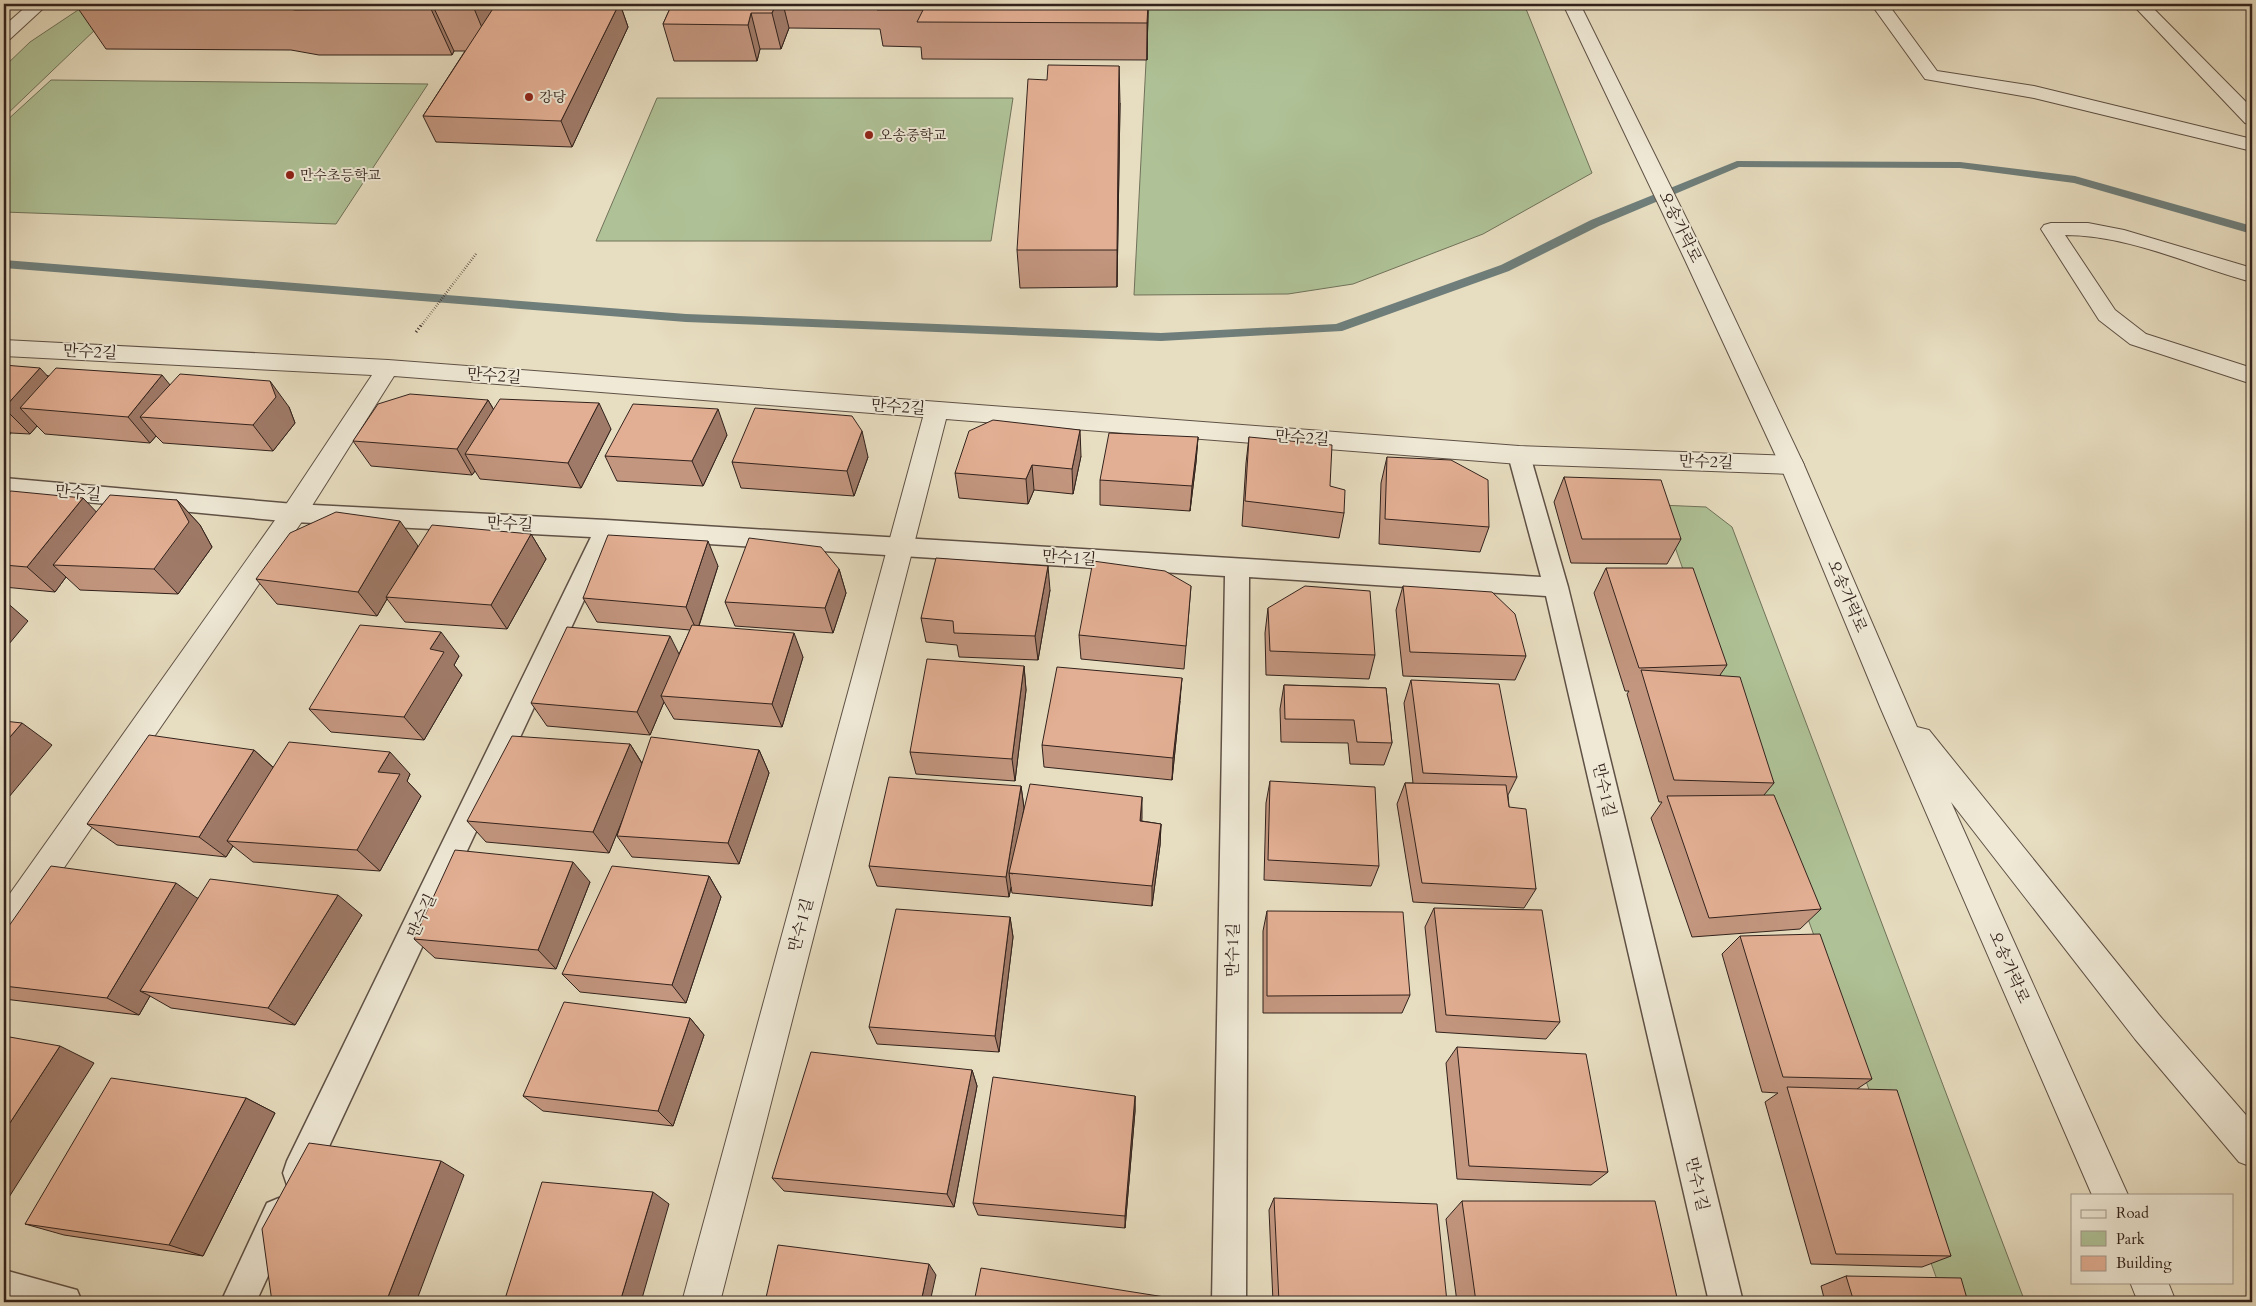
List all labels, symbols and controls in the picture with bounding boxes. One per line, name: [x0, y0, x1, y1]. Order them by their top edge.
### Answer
place label: 강당: [539, 88, 567, 107]
marker: 강당: [523, 91, 535, 103]
place label: 오송중학교: [879, 126, 947, 145]
marker: 오송중학교: [863, 129, 875, 141]
place label: 만수초등학교: [300, 166, 382, 185]
marker: 만수초등학교: [284, 169, 296, 181]
street label: 오송가락로: [1653, 187, 1707, 267]
street label: 만수2길: [62, 340, 118, 364]
street label: 만수2길: [466, 363, 522, 389]
street label: 만수2길: [870, 394, 926, 420]
street label: 만수2길: [1274, 425, 1330, 451]
street label: 만수2길: [1678, 450, 1734, 474]
street label: 만수길: [54, 480, 102, 506]
street label: 만수길: [486, 512, 534, 536]
street label: 만수1길: [1041, 545, 1097, 571]
street label: 오송가락로: [1822, 556, 1872, 636]
street label: 만수1길: [1587, 761, 1621, 819]
street label: 만수길: [402, 890, 442, 942]
street label: 만수1길: [783, 896, 819, 954]
street label: 만수1길: [1222, 923, 1244, 977]
street label: 오송가락로: [1983, 927, 2035, 1007]
street label: 만수1길: [1680, 1155, 1714, 1213]
legend: [2071, 1194, 2234, 1284]
text: Road: [2116, 1203, 2149, 1223]
text: Park: [2116, 1229, 2145, 1249]
text: Building: [2116, 1253, 2172, 1273]

